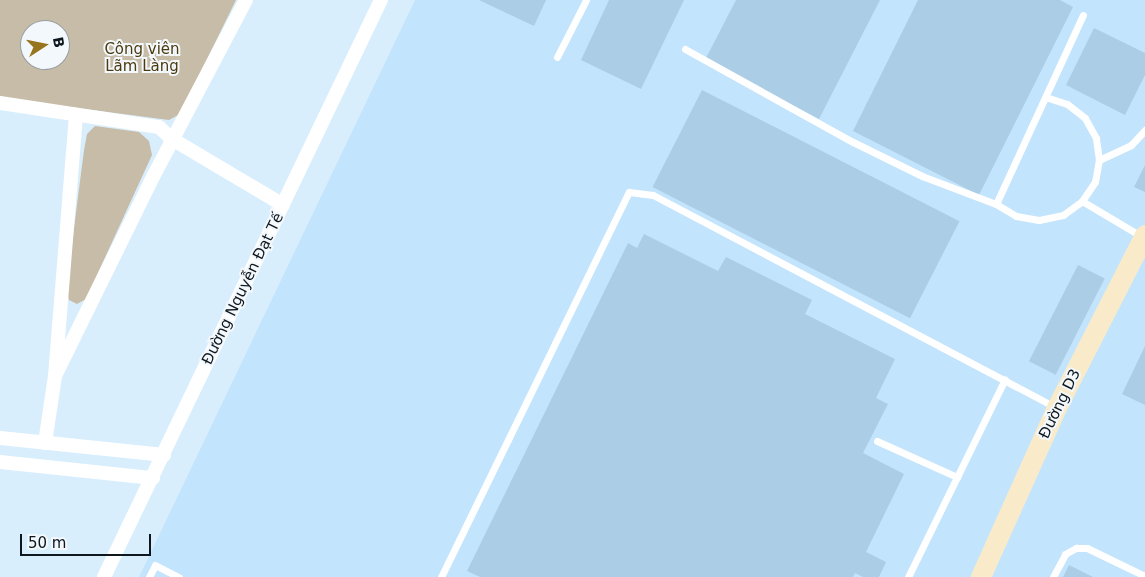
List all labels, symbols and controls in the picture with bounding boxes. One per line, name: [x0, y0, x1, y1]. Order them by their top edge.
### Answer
north arrow: [20, 20, 70, 70]
text: B: [50, 36, 68, 49]
park label: Công viên Lãm Làng: [104, 40, 180, 75]
street label: Đường Nguyễn Đạt Tế: [198, 210, 288, 368]
street label: Đường D3: [1035, 366, 1085, 442]
scale bar: [22, 524, 154, 556]
text: 50 m: [28, 534, 66, 552]

